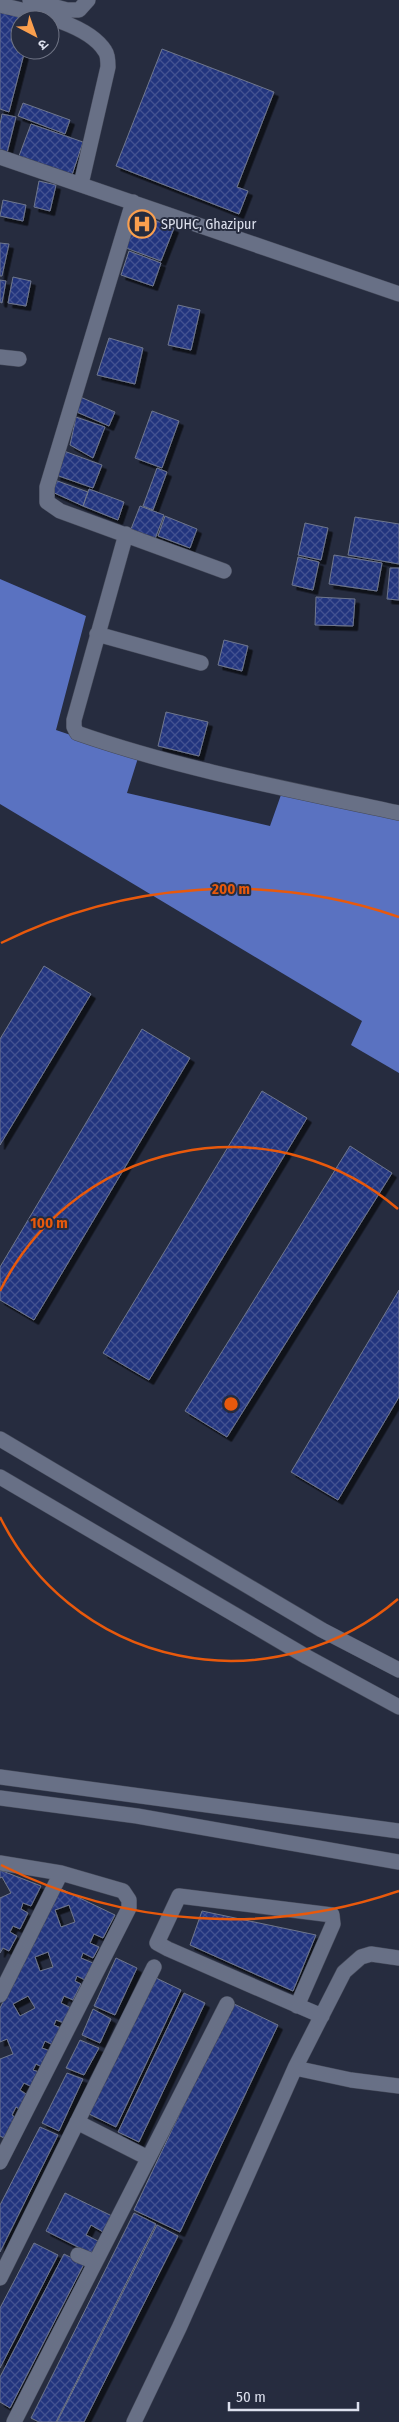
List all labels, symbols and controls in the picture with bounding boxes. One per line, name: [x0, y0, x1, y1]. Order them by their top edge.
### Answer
north arrow: [10, 10, 60, 60]
text: उ: [34, 35, 52, 54]
hospital icon: SPUHC, Ghazipur: [127, 209, 157, 239]
place label: SPUHC, Ghazipur: [161, 216, 256, 233]
text: 200 m: [211, 880, 250, 898]
text: 100 m: [30, 1214, 68, 1232]
centre of rings: [222, 1395, 240, 1413]
scale bar: [229, 2380, 358, 2412]
text: 50 m: [236, 2388, 266, 2406]

